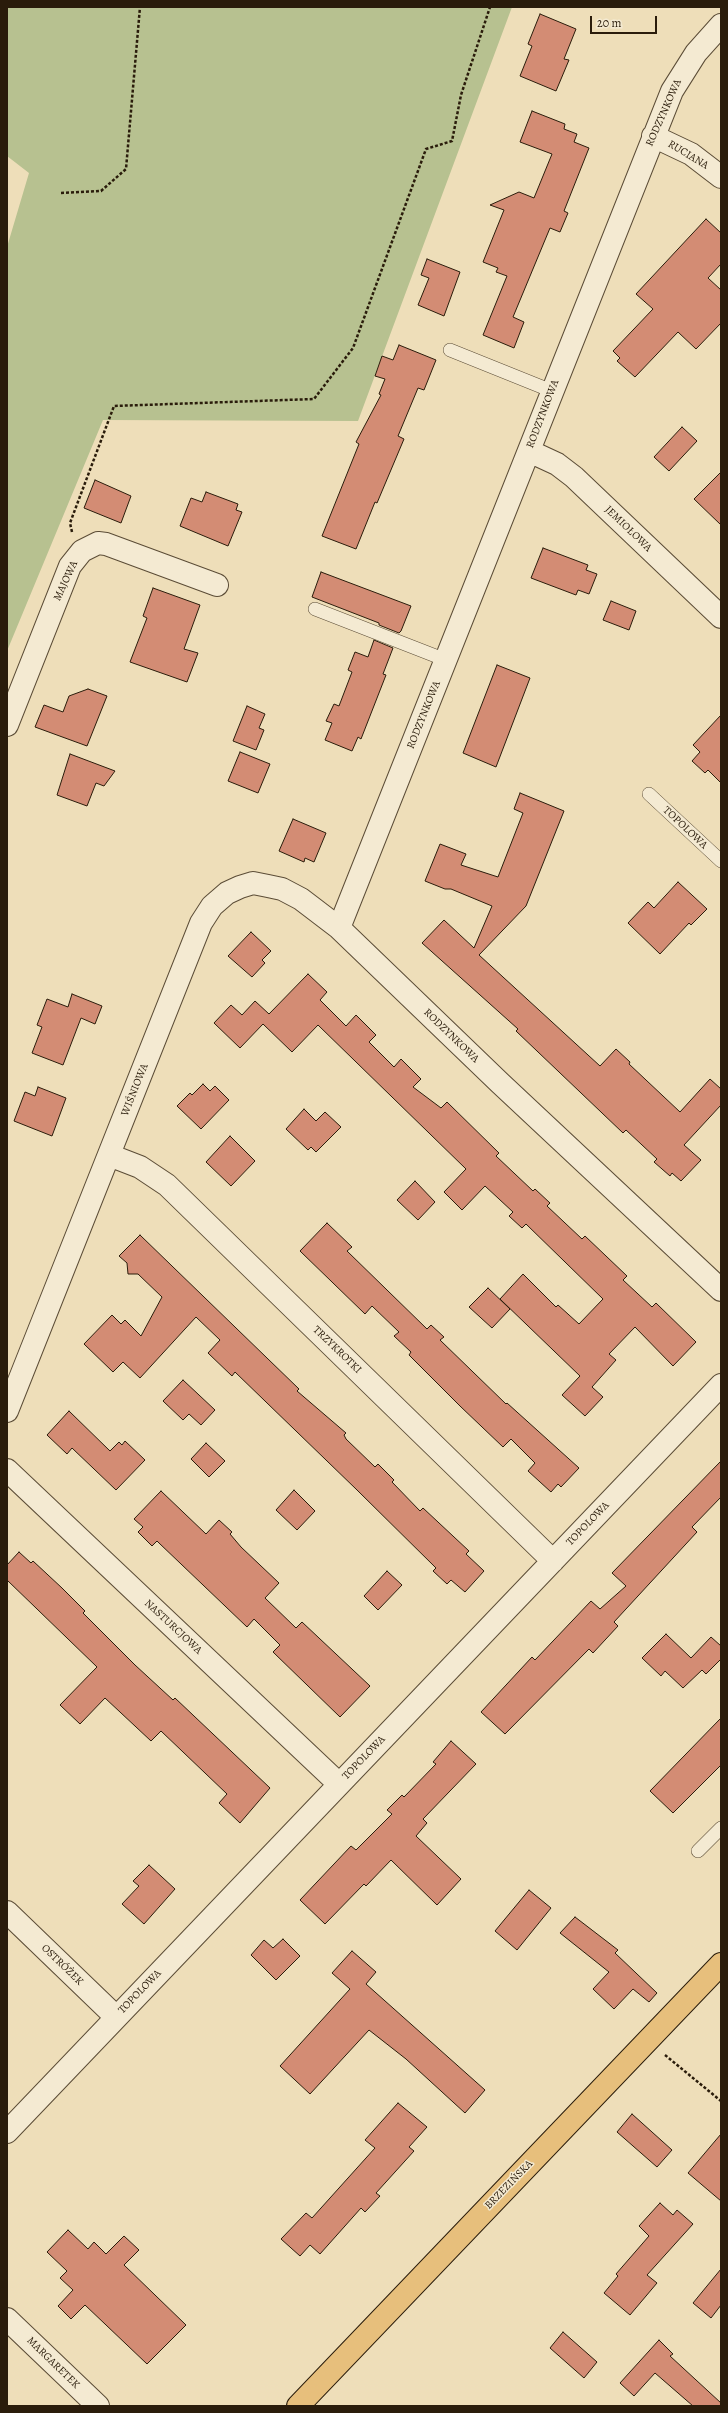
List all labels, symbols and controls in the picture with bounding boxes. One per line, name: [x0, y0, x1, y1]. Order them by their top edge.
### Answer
scale bar: [592, 8, 659, 34]
text: 20 m: [597, 15, 621, 31]
street label: RODZYNKOWA: [643, 77, 685, 149]
street label: RUCIANA: [665, 138, 711, 172]
street label: RODZYNKOWA: [524, 378, 562, 450]
street label: JEMIOŁOWA: [602, 503, 654, 555]
street label: MAJOWA: [51, 559, 81, 603]
street label: RODZYNKOWA: [404, 679, 444, 751]
street label: TOPOLOWA: [660, 804, 710, 852]
street label: RODZYNKOWA: [420, 1006, 482, 1066]
street label: WIŚNIOWA: [118, 1062, 152, 1118]
street label: TRZYKROTKI: [310, 1323, 364, 1377]
street label: TOPOLOWA: [564, 1499, 612, 1549]
street label: NASTURCJOWA: [141, 1597, 205, 1657]
street label: TOPOLOWA: [340, 1733, 388, 1783]
street label: OSTRÓŻEK: [38, 1942, 86, 1988]
street label: TOPOLOWA: [116, 1967, 164, 2017]
street label: BRZEZIŃSKA: [482, 2158, 536, 2212]
street label: MARGARETEK: [24, 2334, 82, 2392]

